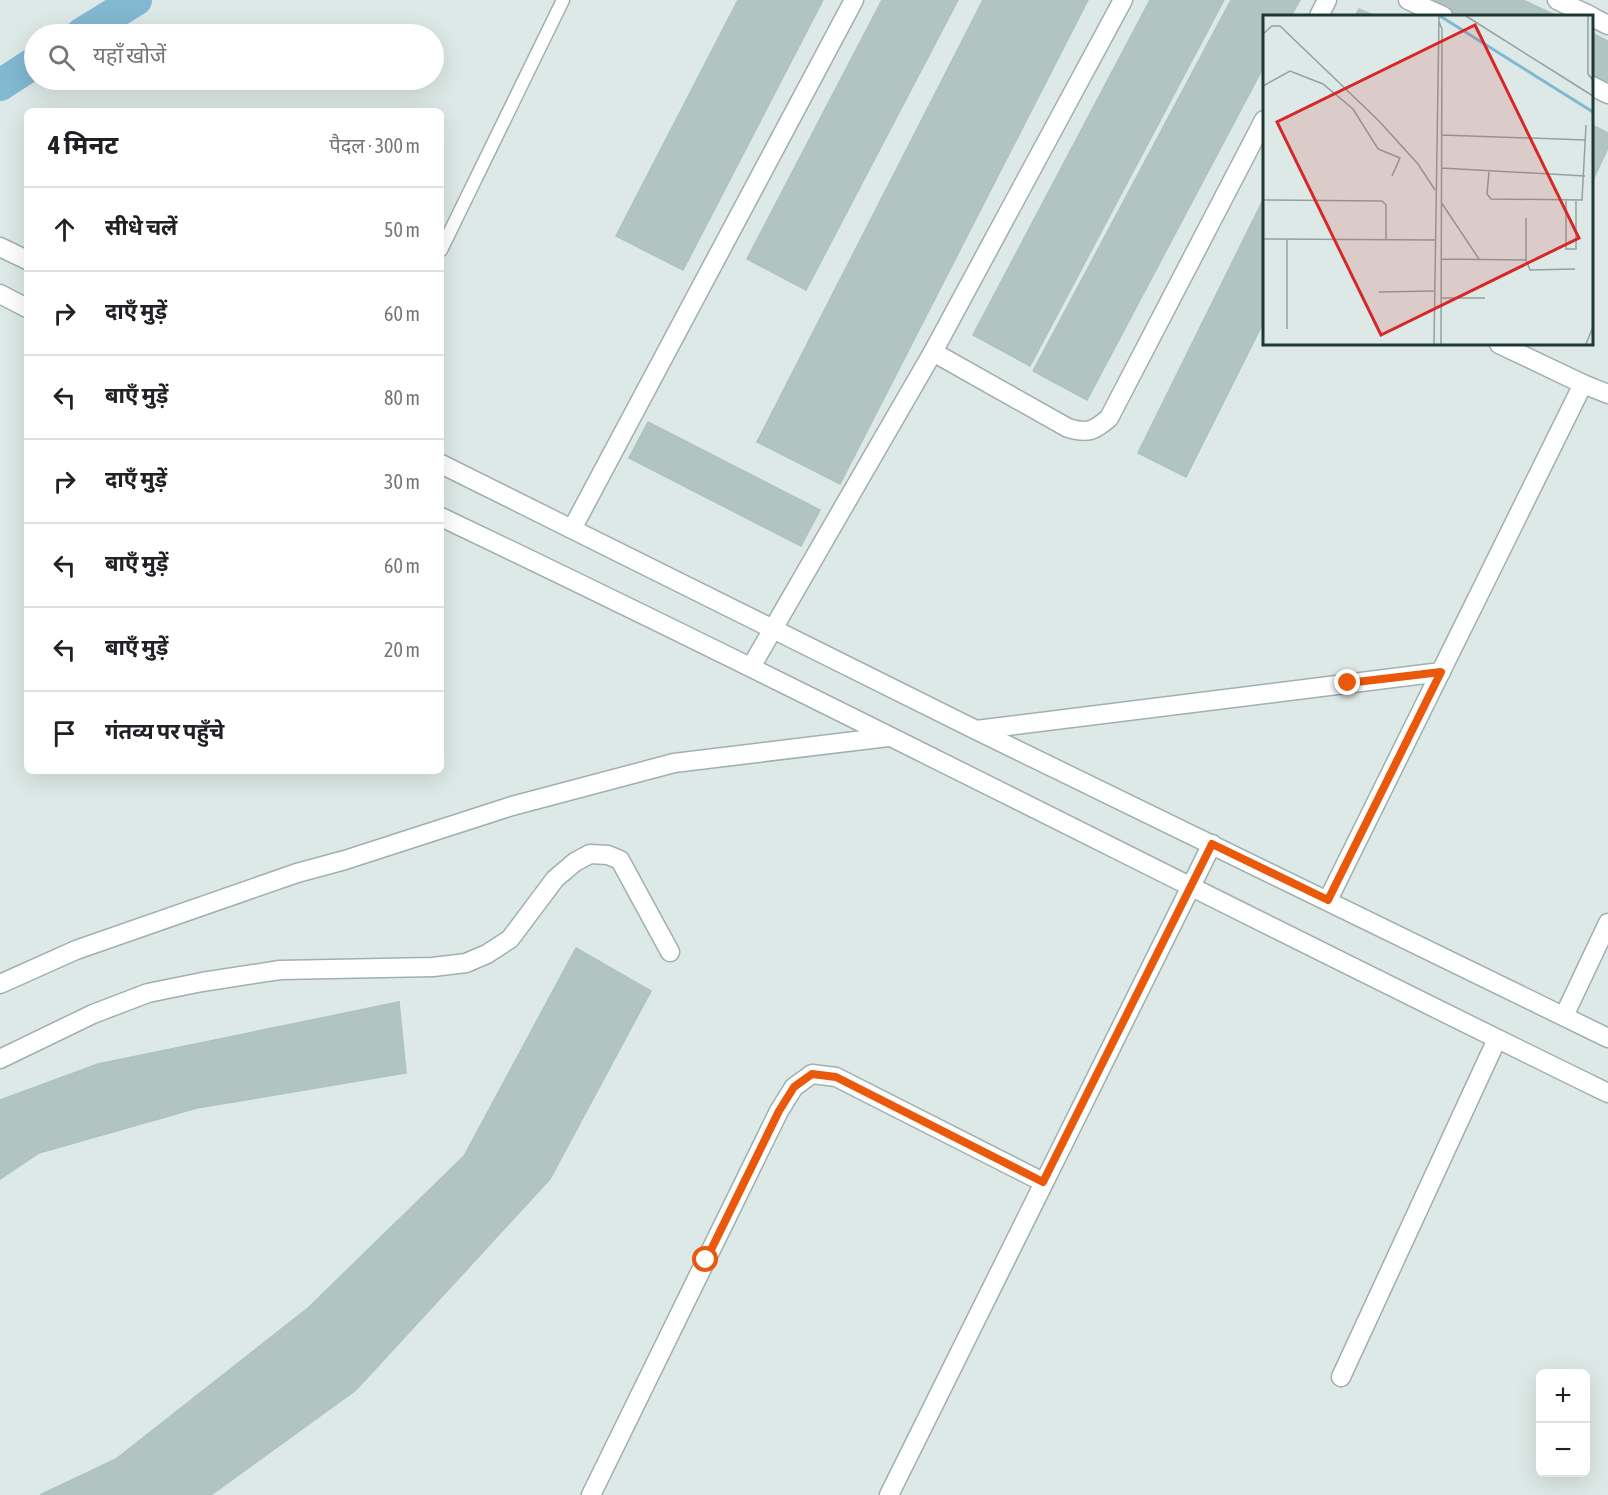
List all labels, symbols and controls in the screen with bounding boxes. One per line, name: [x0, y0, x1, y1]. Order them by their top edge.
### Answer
inset map: [1263, 15, 1593, 345]
search box: [24, 24, 444, 90]
icon: search: [45, 41, 78, 74]
text: यहाँ खोजें: [93, 42, 166, 68]
text: 4 मिनट: [48, 130, 118, 160]
text: पैदल · 300 m: [329, 134, 420, 157]
icon: ahead: [48, 213, 81, 246]
text: सीधे चलें: [105, 214, 177, 240]
text: 50 m: [384, 218, 420, 241]
icon: right: [48, 297, 81, 330]
text: दाएँ मुड़ें: [105, 298, 167, 324]
text: 60 m: [384, 302, 420, 325]
icon: left: [48, 381, 81, 414]
text: बाएँ मुड़ें: [105, 382, 168, 408]
text: 80 m: [384, 386, 420, 409]
icon: right: [48, 465, 81, 498]
text: दाएँ मुड़ें: [105, 466, 167, 492]
text: 30 m: [384, 470, 420, 493]
icon: left: [48, 549, 81, 582]
text: बाएँ मुड़ें: [105, 550, 168, 576]
text: 60 m: [384, 554, 420, 577]
icon: left: [48, 633, 81, 666]
text: बाएँ मुड़ें: [105, 634, 168, 660]
text: 20 m: [384, 638, 420, 661]
route end: [1334, 669, 1360, 695]
icon: arrive: [48, 717, 81, 750]
text: गंतव्य पर पहुँचे: [105, 718, 224, 744]
route start: [692, 1246, 718, 1272]
map controls: [1536, 1369, 1590, 1477]
button: +: [1536, 1369, 1590, 1423]
button: −: [1536, 1423, 1590, 1477]

